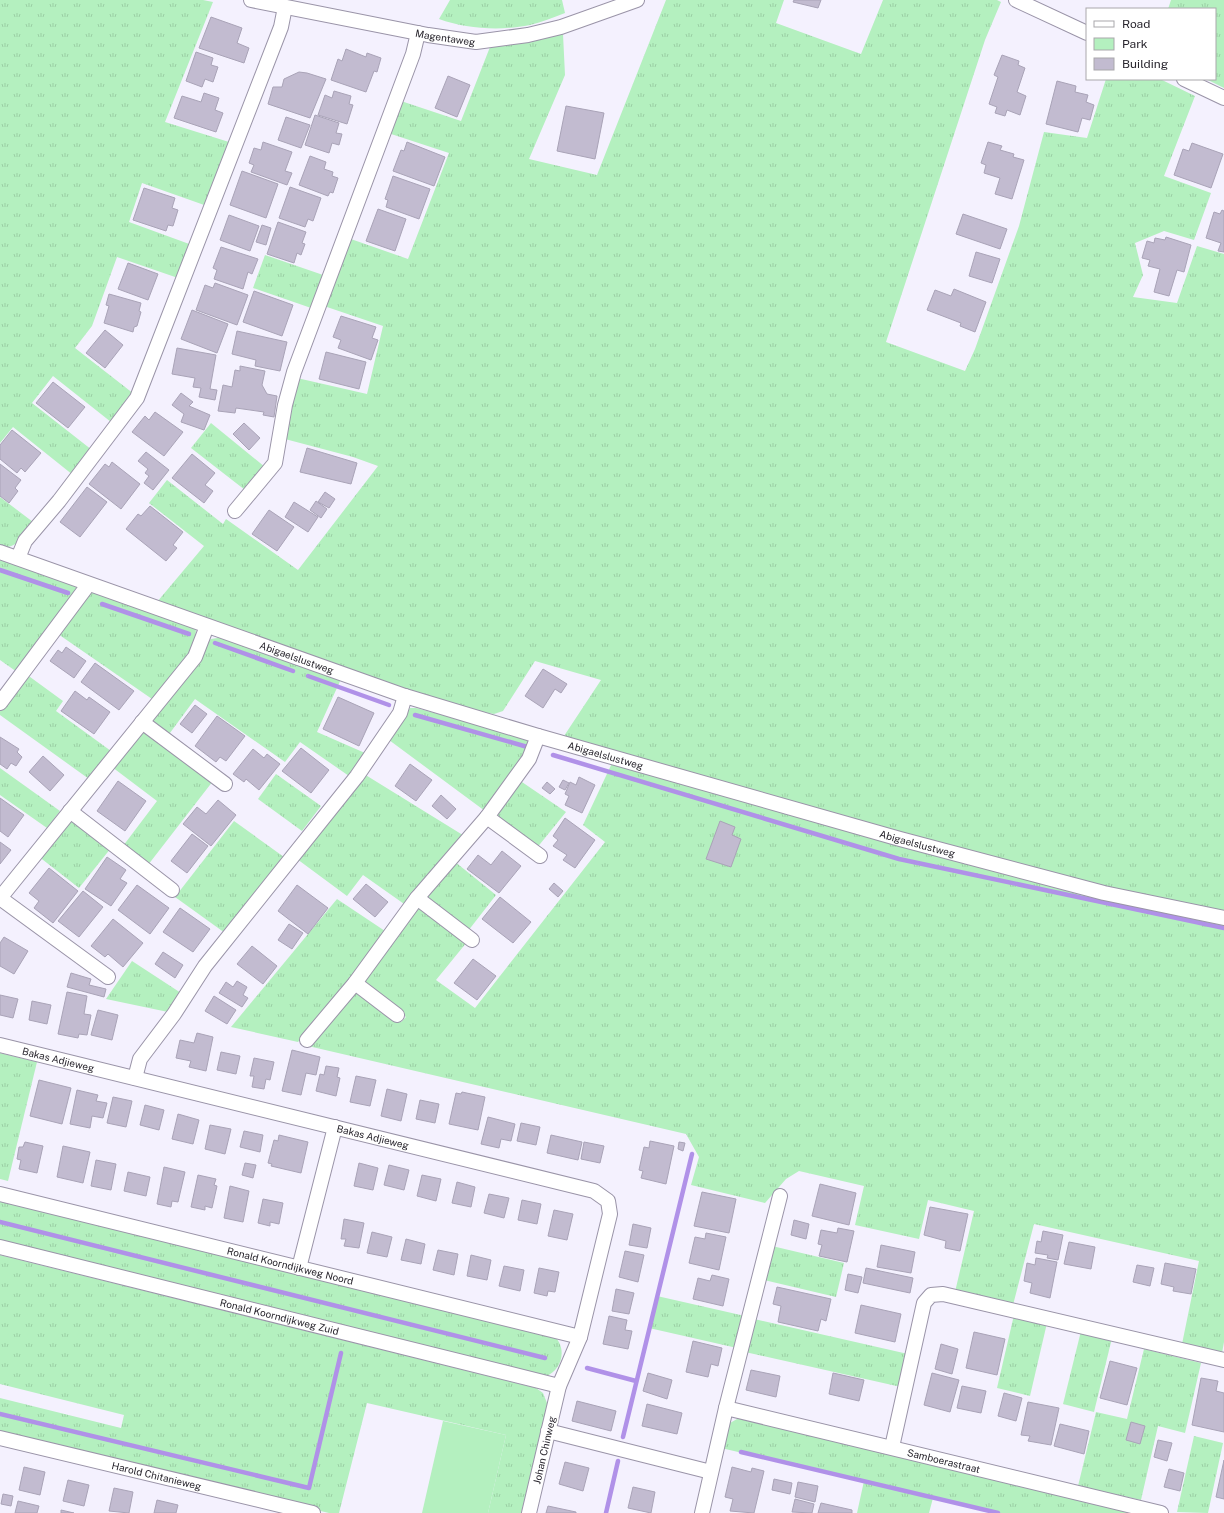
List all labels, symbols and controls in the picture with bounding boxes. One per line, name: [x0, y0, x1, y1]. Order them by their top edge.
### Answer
legend: [1086, 8, 1216, 80]
text: Road: [1122, 17, 1150, 31]
street label: Magentaweg: [414, 27, 476, 48]
text: Park: [1122, 37, 1148, 51]
text: Building: [1122, 57, 1168, 71]
street label: Abigaelslustweg: [258, 639, 336, 676]
street label: Abigaelslustweg: [566, 739, 645, 772]
street label: Abigaelslustweg: [878, 827, 956, 859]
street label: Bakas Adjieweg: [21, 1045, 96, 1074]
street label: Bakas Adjieweg: [336, 1122, 410, 1151]
street label: Ronald Koorndijkweg Noord: [226, 1244, 355, 1287]
street label: Ronald Koorndijkweg Zuid: [219, 1296, 340, 1337]
street label: Johan Chinweg: [530, 1415, 558, 1485]
street label: Samboerastraat: [906, 1446, 982, 1475]
street label: Harold Chitanieweg: [111, 1459, 203, 1492]

